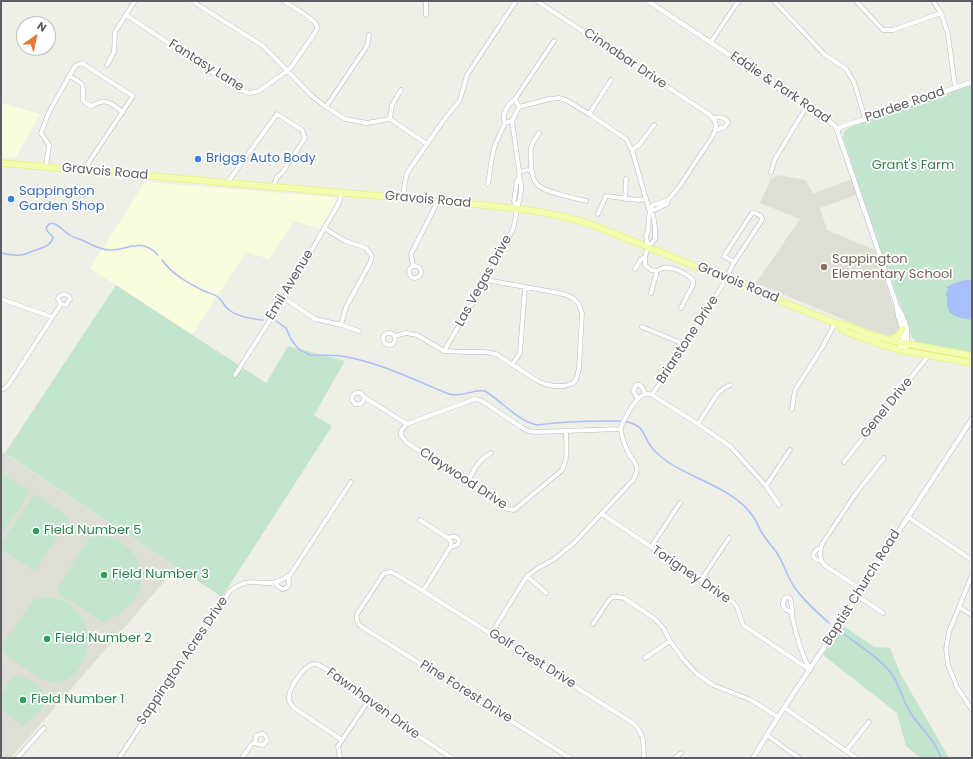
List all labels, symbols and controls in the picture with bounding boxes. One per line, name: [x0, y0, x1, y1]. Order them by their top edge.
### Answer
north arrow: [16, 16, 56, 56]
text: N: [34, 18, 50, 36]
street label: Cinnabar Drive: [580, 25, 670, 93]
street label: Fantasy Lane: [166, 37, 246, 95]
street label: Eddie & Park Road: [727, 49, 833, 127]
street label: Pardee Road: [863, 84, 947, 126]
place label: Briggs Auto Body: [206, 151, 316, 167]
marker: Briggs Auto Body: [193, 154, 203, 164]
park label: Grant's Farm: [872, 158, 954, 174]
street label: Gravois Road: [61, 160, 149, 184]
place label: Sappington Garden Shop: [19, 184, 104, 215]
street label: Gravois Road: [384, 188, 472, 212]
marker: Sappington Garden Shop: [6, 194, 16, 204]
street label: Las Vegas Drive: [452, 233, 516, 329]
street label: Emil Avenue: [263, 247, 317, 323]
place label: Sappington Elementary School: [832, 252, 953, 283]
street label: Gravois Road: [695, 260, 781, 306]
marker: Sappington Elementary School: [819, 262, 829, 272]
street label: Briarstone Drive: [654, 293, 722, 387]
street label: Genel Drive: [858, 374, 916, 442]
street label: Claywood Drive: [416, 445, 510, 513]
place label: Field Number 5: [44, 523, 141, 539]
marker: Field Number 5: [31, 526, 41, 536]
street label: Baptist Church Road: [820, 527, 904, 649]
street label: Torigney Drive: [649, 543, 733, 607]
place label: Field Number 3: [112, 567, 209, 583]
marker: Field Number 3: [99, 570, 109, 580]
street label: Sappington Acres Drive: [134, 594, 232, 728]
street label: Golf Crest Drive: [486, 626, 578, 692]
place label: Field Number 2: [55, 631, 152, 647]
marker: Field Number 2: [42, 634, 52, 644]
street label: Pine Forest Drive: [417, 657, 515, 727]
street label: Fawnhaven Drive: [323, 665, 423, 743]
place label: Field Number 1: [31, 692, 124, 708]
marker: Field Number 1: [18, 695, 28, 705]

